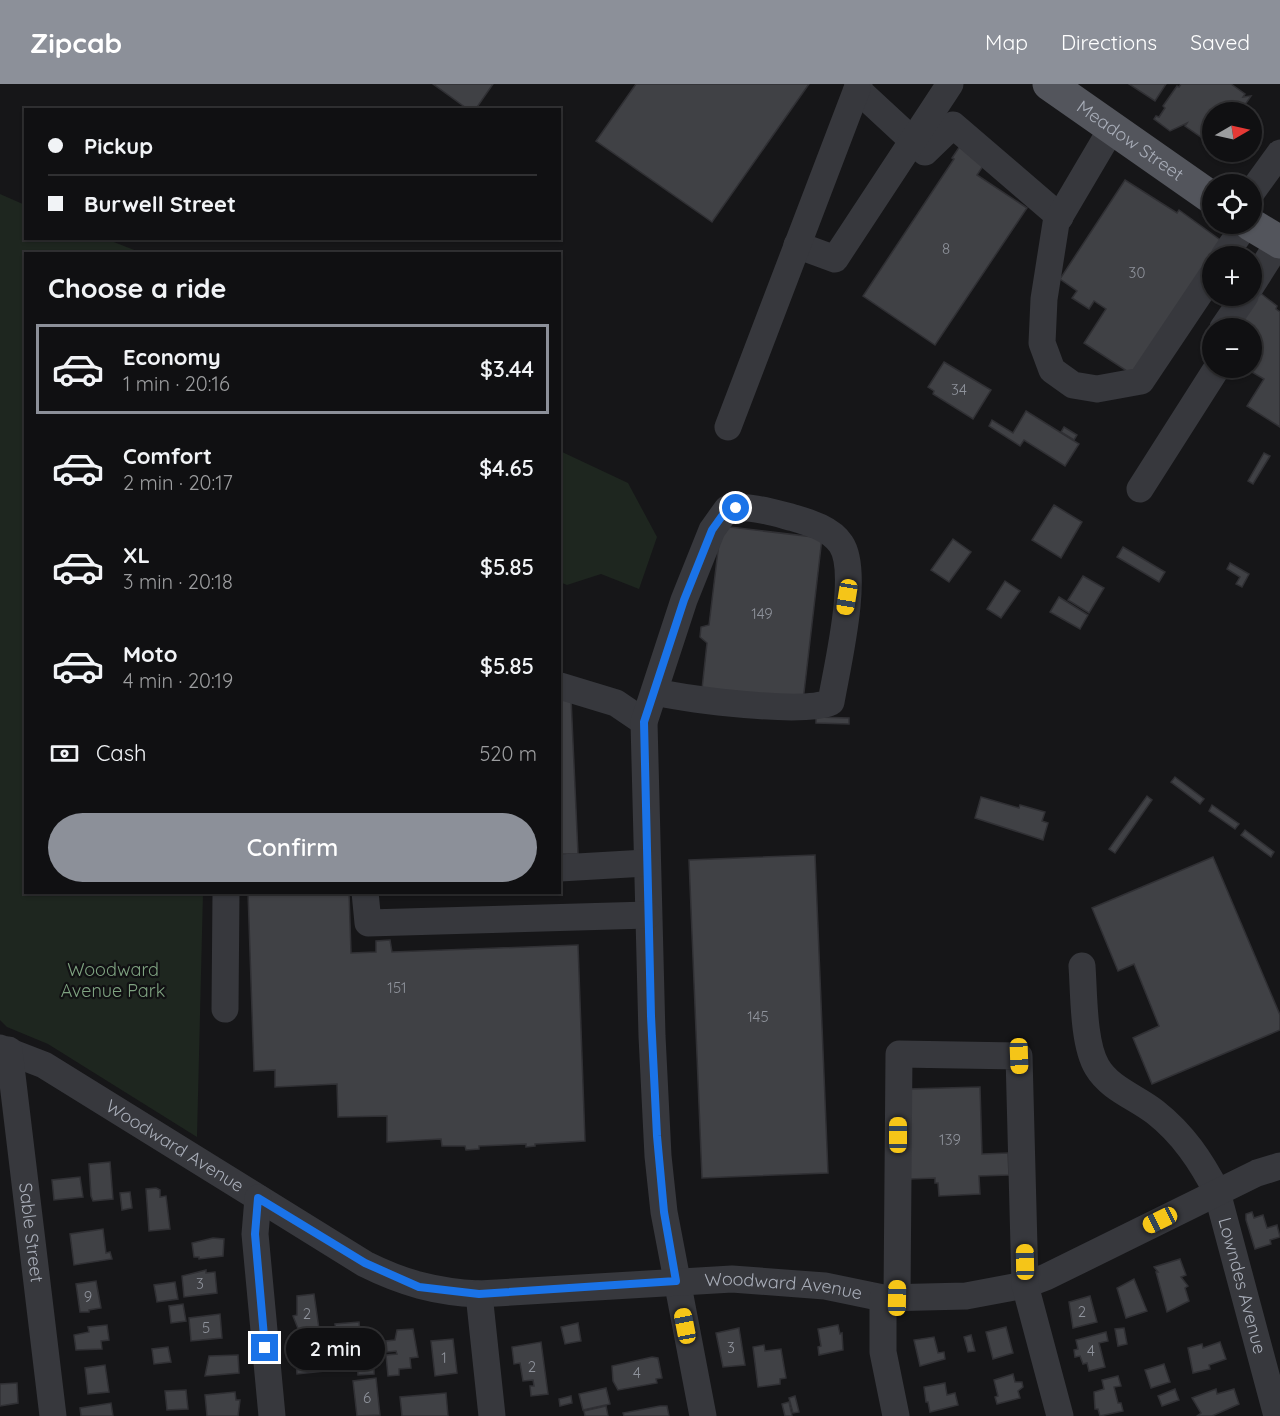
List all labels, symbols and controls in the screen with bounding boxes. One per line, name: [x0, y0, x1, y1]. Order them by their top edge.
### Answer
text: Zipcab: [30, 25, 122, 60]
text: Map: [985, 29, 1028, 55]
text: Directions: [1061, 29, 1157, 55]
text: Saved: [1190, 29, 1250, 55]
street label: Meadow Street: [1072, 95, 1188, 186]
north arrow: [1202, 102, 1262, 162]
map controls: [1202, 102, 1262, 378]
text: Pickup: [84, 132, 153, 160]
button: locate: [1202, 174, 1262, 234]
text: Burwell Street: [84, 190, 236, 218]
house number: 8: [942, 239, 950, 258]
button: +: [1202, 246, 1262, 306]
house number: 30: [1129, 263, 1145, 282]
text: Choose a ride: [48, 271, 226, 305]
button: −: [1202, 318, 1262, 378]
icon: car: [51, 342, 105, 396]
text: Economy: [123, 343, 221, 371]
text: $3.44: [480, 355, 534, 383]
text: 1 min · 20:16: [123, 371, 230, 396]
house number: 34: [951, 380, 967, 399]
icon: car: [51, 441, 105, 495]
text: Comfort: [123, 442, 212, 470]
text: $4.65: [479, 454, 534, 482]
text: 2 min · 20:17: [123, 470, 233, 495]
route start: [722, 494, 749, 521]
icon: car: [51, 540, 105, 594]
text: XL: [123, 541, 150, 569]
text: $5.85: [480, 553, 534, 581]
text: 3 min · 20:18: [123, 569, 233, 594]
car: [835, 578, 859, 616]
house number: 149: [751, 604, 773, 623]
icon: car: [51, 639, 105, 693]
text: Moto: [123, 640, 177, 668]
text: $5.85: [480, 652, 534, 680]
text: 4 min · 20:19: [123, 668, 233, 693]
icon: cash: [48, 737, 81, 770]
text: Cash: [96, 739, 147, 767]
text: 520 m: [479, 741, 537, 766]
button: Confirm: [48, 813, 537, 882]
park label: Woodward Avenue Park: [61, 958, 165, 1002]
house number: 151: [387, 978, 407, 997]
house number: 145: [747, 1007, 769, 1026]
car: [1009, 1038, 1029, 1074]
street label: Woodward Avenue: [102, 1094, 248, 1197]
car: [889, 1117, 907, 1153]
house number: 139: [939, 1130, 961, 1149]
street label: Sable Street: [14, 1181, 49, 1284]
car: [1140, 1204, 1180, 1236]
street label: Lowndes Avenue: [1213, 1215, 1272, 1356]
car: [1016, 1244, 1034, 1280]
street label: Woodward Avenue: [704, 1267, 864, 1304]
house number: 3: [196, 1274, 204, 1293]
car: [888, 1280, 906, 1316]
house number: 9: [84, 1287, 92, 1306]
house number: 2: [1078, 1302, 1086, 1321]
house number: 2: [303, 1304, 311, 1323]
car: [673, 1307, 697, 1345]
house number: 5: [202, 1318, 210, 1337]
callout: 2 min: [286, 1327, 385, 1369]
route end: [251, 1334, 278, 1361]
text: 2 min: [310, 1336, 361, 1361]
house number: 3: [727, 1338, 735, 1357]
house number: 4: [1087, 1341, 1095, 1360]
house number: 1: [441, 1348, 447, 1367]
house number: 2: [528, 1357, 536, 1376]
house number: 4: [633, 1363, 641, 1382]
house number: 6: [363, 1388, 371, 1407]

